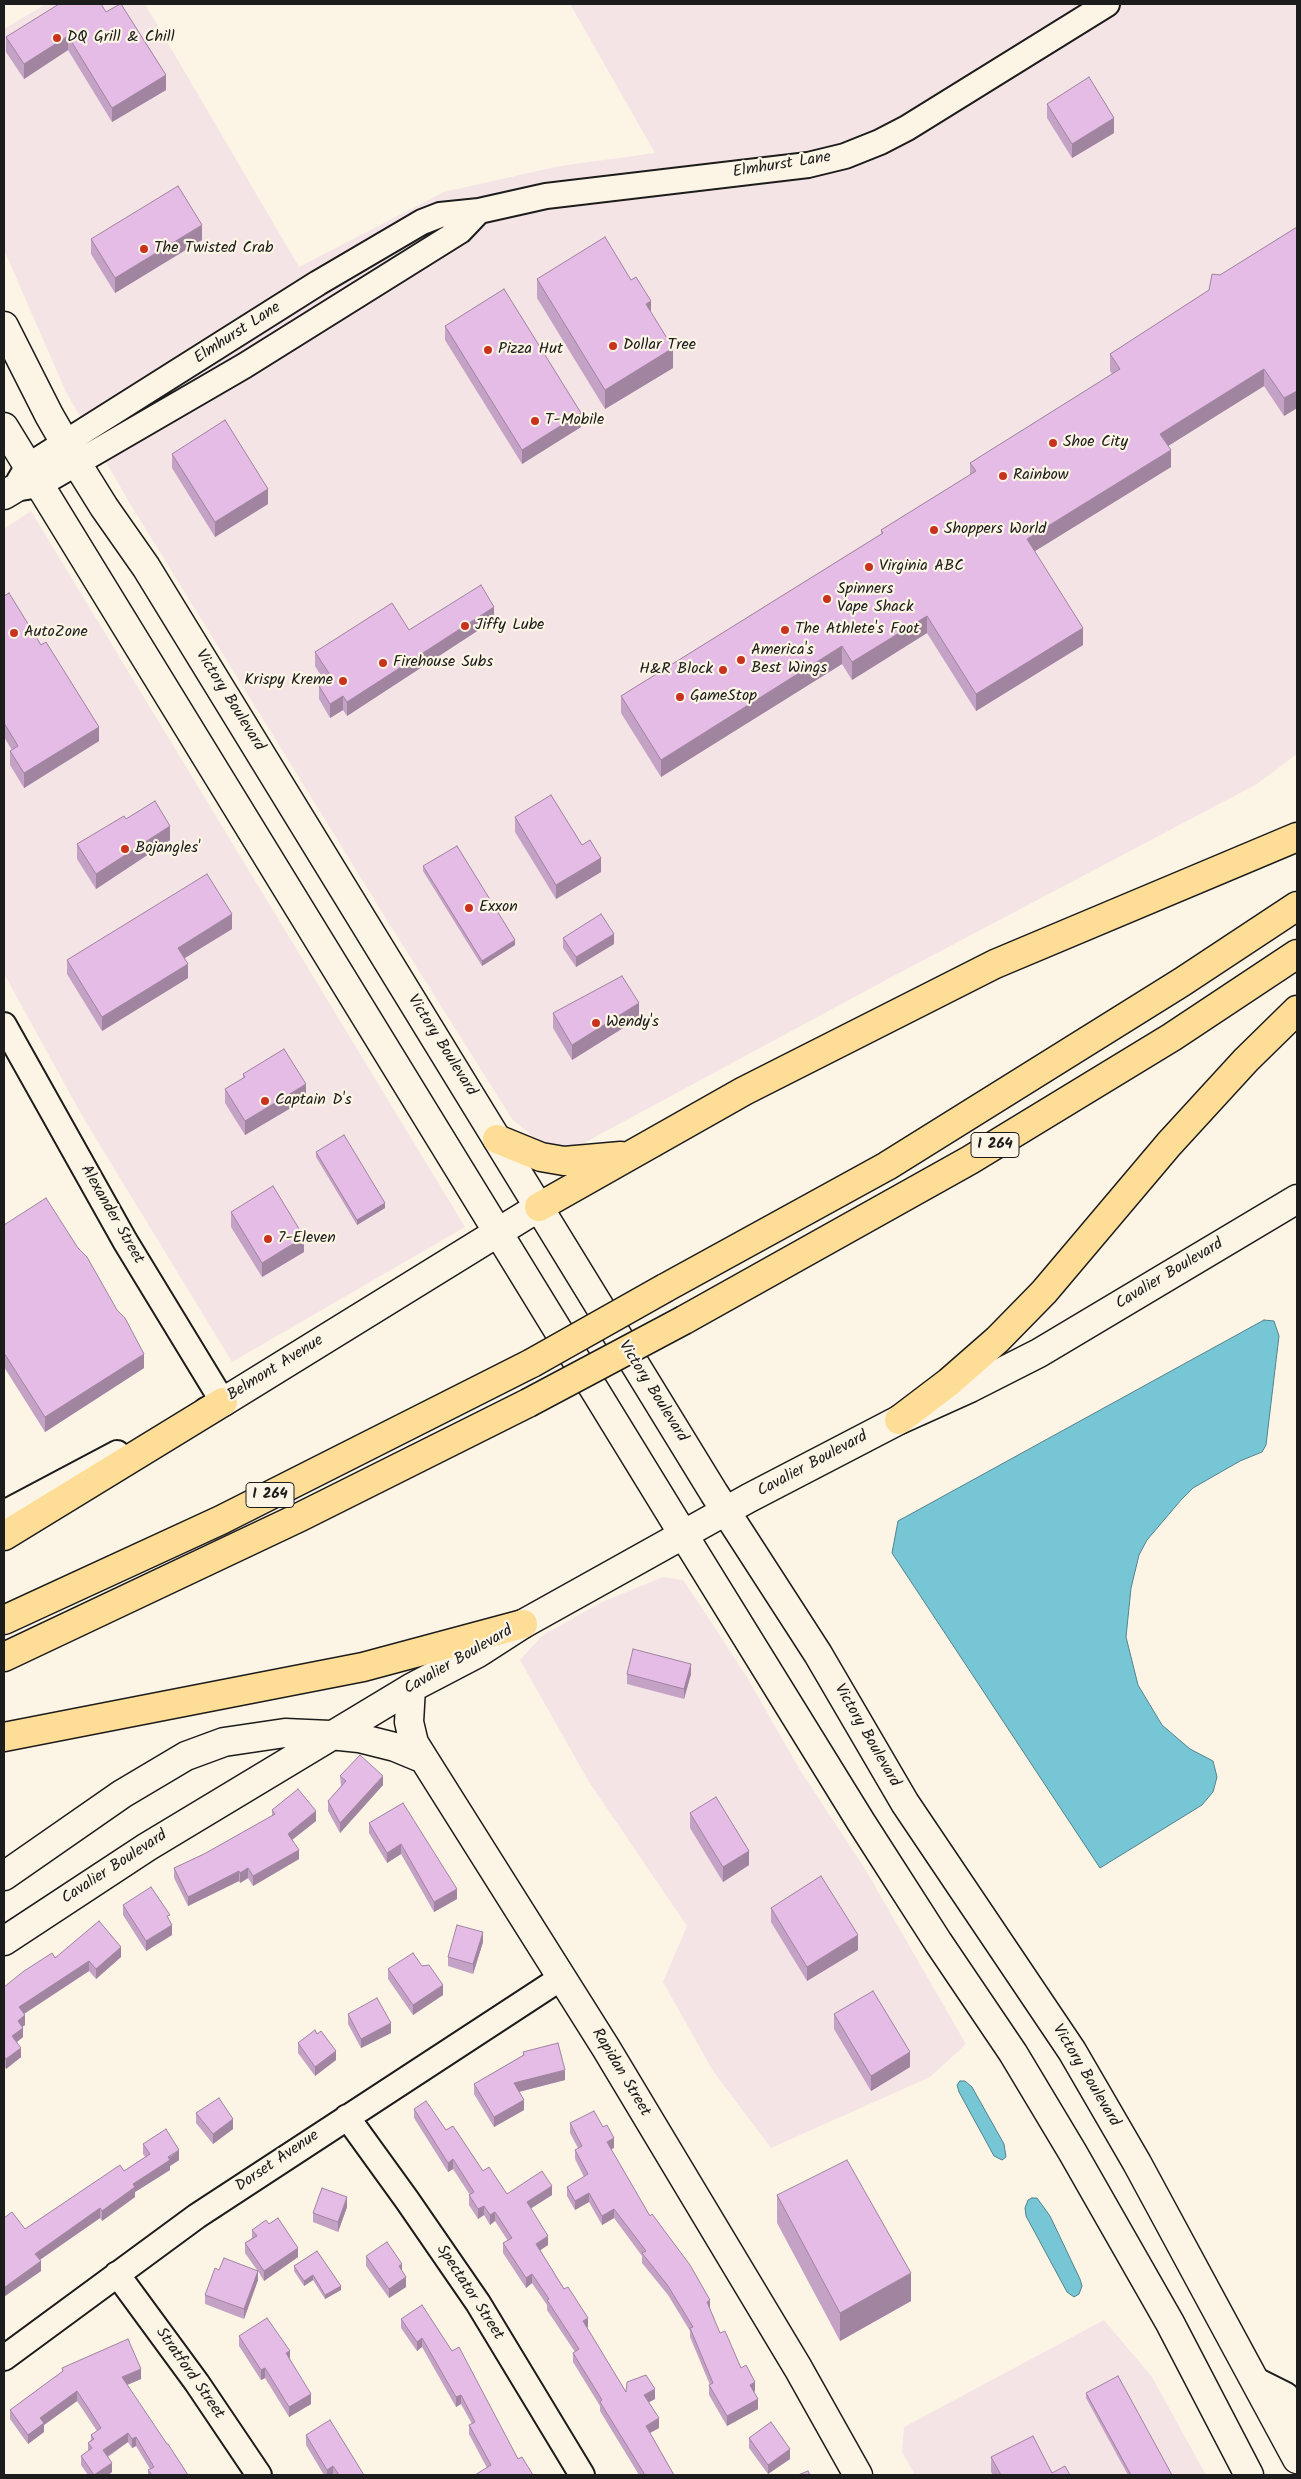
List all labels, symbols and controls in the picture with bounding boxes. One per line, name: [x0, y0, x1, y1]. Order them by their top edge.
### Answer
place label: DQ Grill & Chill: [67, 28, 175, 48]
marker: DQ Grill & Chill: [51, 32, 63, 44]
street label: Elmhurst Lane: [732, 149, 832, 183]
place label: The Twisted Crab: [154, 239, 273, 259]
marker: The Twisted Crab: [138, 243, 150, 255]
street label: Elmhurst Lane: [191, 299, 285, 369]
place label: Dollar Tree: [623, 336, 696, 356]
place label: Pizza Hut: [498, 340, 563, 360]
marker: Dollar Tree: [607, 340, 619, 352]
marker: Pizza Hut: [482, 344, 494, 356]
place label: T-Mobile: [545, 411, 604, 431]
marker: T-Mobile: [529, 415, 541, 427]
place label: Shoe City: [1063, 433, 1128, 453]
marker: Shoe City: [1047, 437, 1059, 449]
place label: Rainbow: [1013, 466, 1069, 486]
marker: Rainbow: [997, 470, 1009, 482]
place label: Shoppers World: [944, 520, 1046, 540]
marker: Shoppers World: [928, 524, 940, 536]
place label: Virginia ABC: [879, 557, 964, 577]
marker: Virginia ABC: [863, 561, 875, 573]
place label: Spinners Vape Shack: [837, 580, 913, 618]
marker: Spinners Vape Shack: [821, 593, 833, 605]
place label: Jiffy Lube: [475, 616, 544, 636]
marker: Jiffy Lube: [459, 620, 471, 632]
place label: The Athlete's Foot: [795, 620, 919, 640]
place label: AutoZone: [24, 623, 88, 643]
marker: The Athlete's Foot: [779, 624, 791, 636]
marker: AutoZone: [8, 627, 20, 639]
place label: America's Best Wings: [751, 641, 827, 679]
street label: Victory Boulevard: [190, 647, 268, 755]
place label: Firehouse Subs: [393, 653, 493, 673]
marker: America's Best Wings: [735, 654, 747, 666]
marker: Firehouse Subs: [377, 657, 389, 669]
place label: H&R Block: [639, 660, 713, 680]
marker: H&R Block: [717, 664, 729, 676]
place label: Krispy Kreme: [244, 671, 333, 691]
marker: Krispy Kreme: [337, 675, 349, 687]
place label: GameStop: [690, 687, 757, 707]
marker: GameStop: [674, 691, 686, 703]
place label: Bojangles': [135, 839, 200, 859]
marker: Bojangles': [119, 843, 131, 855]
place label: Exxon: [479, 898, 518, 918]
marker: Exxon: [463, 902, 475, 914]
street label: Victory Boulevard: [402, 992, 480, 1100]
place label: Wendy's: [606, 1013, 659, 1033]
marker: Wendy's: [590, 1017, 602, 1029]
place label: Captain D's: [275, 1091, 352, 1111]
marker: Captain D's: [259, 1095, 271, 1107]
road number: I 264: [971, 1132, 1019, 1158]
street label: Alexander Street: [75, 1162, 147, 1268]
place label: 7-Eleven: [278, 1229, 336, 1249]
marker: 7-Eleven: [262, 1233, 274, 1245]
street label: Cavalier Boulevard: [1113, 1235, 1227, 1315]
street label: Belmont Avenue: [224, 1332, 328, 1406]
street label: Victory Boulevard: [613, 1338, 691, 1446]
street label: Cavalier Boulevard: [755, 1428, 871, 1502]
road number: I 264: [246, 1482, 294, 1508]
street label: Cavalier Boulevard: [401, 1622, 517, 1700]
street label: Victory Boulevard: [829, 1681, 903, 1791]
street label: Cavalier Boulevard: [59, 1827, 171, 1909]
street label: Victory Boulevard: [1047, 2021, 1123, 2131]
street label: Rapidan Street: [586, 2025, 654, 2121]
street label: Dorset Avenue: [233, 2127, 323, 2197]
street label: Spectator Street: [431, 2242, 507, 2344]
street label: Stratford Street: [150, 2325, 228, 2423]

